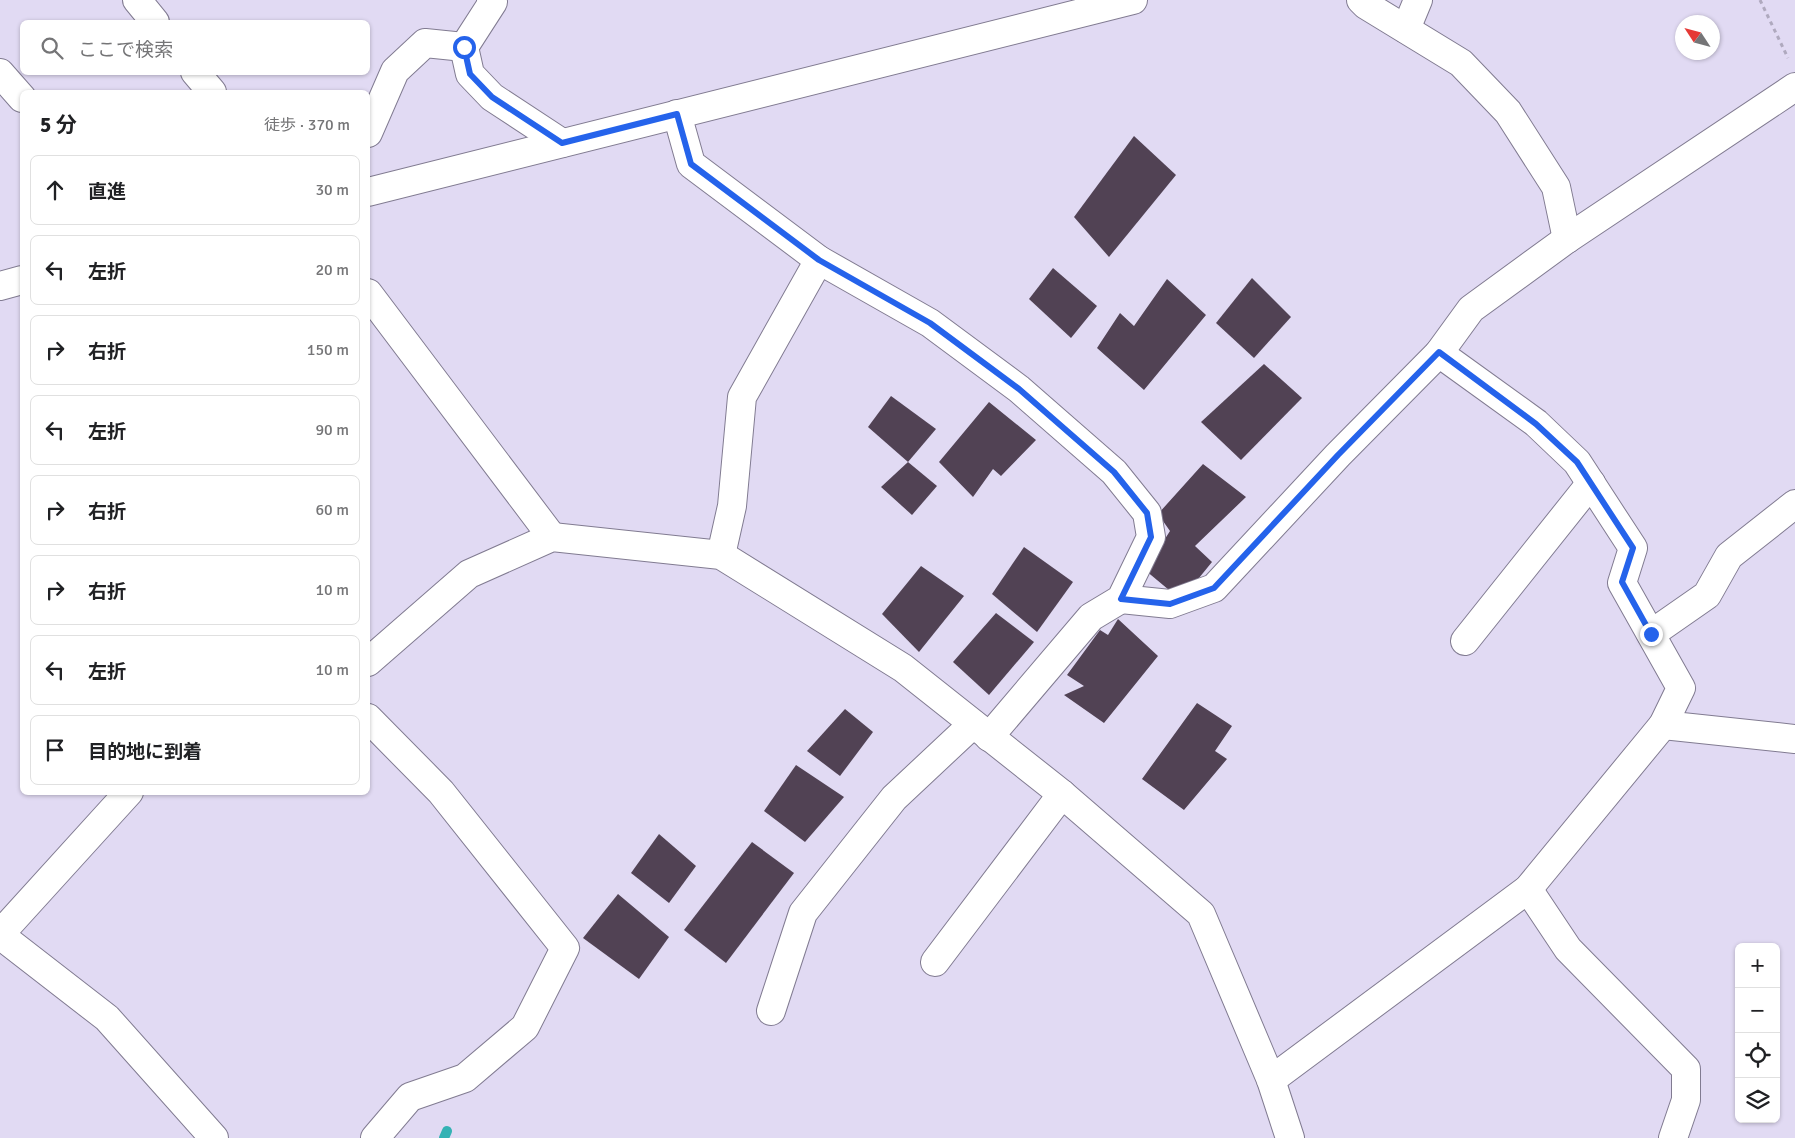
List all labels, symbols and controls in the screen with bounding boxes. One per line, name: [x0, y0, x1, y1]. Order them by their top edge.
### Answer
north arrow: [1675, 15, 1720, 60]
search box: [20, 20, 370, 75]
icon: search: [38, 34, 66, 62]
route start: [453, 36, 476, 59]
text: ここで検索: [78, 38, 173, 62]
text: 5 分: [40, 112, 77, 138]
text: 徒歩 · 370 m: [264, 115, 350, 135]
icon: ahead: [41, 176, 69, 204]
text: 直進: [88, 180, 126, 204]
text: 30 m: [315, 180, 349, 200]
icon: left: [41, 256, 69, 284]
text: 左折: [88, 260, 126, 284]
text: 20 m: [315, 260, 349, 280]
icon: right: [41, 336, 69, 364]
text: 右折: [88, 340, 126, 364]
text: 150 m: [307, 340, 349, 360]
icon: left: [41, 416, 69, 444]
text: 左折: [88, 420, 126, 444]
text: 90 m: [315, 420, 349, 440]
icon: right: [41, 496, 69, 524]
text: 右折: [88, 500, 126, 524]
text: 60 m: [315, 500, 349, 520]
icon: right: [41, 576, 69, 604]
text: 右折: [88, 580, 126, 604]
text: 10 m: [315, 580, 349, 600]
route end: [1640, 623, 1663, 646]
icon: left: [41, 656, 69, 684]
text: 左折: [88, 660, 126, 684]
text: 10 m: [315, 660, 349, 680]
icon: arrive: [41, 736, 69, 764]
text: 目的地に到着: [88, 740, 202, 764]
map controls: [1735, 943, 1780, 1123]
button: +: [1735, 943, 1780, 988]
button: −: [1735, 988, 1780, 1033]
button: locate: [1735, 1033, 1780, 1078]
button: layers: [1735, 1078, 1780, 1123]

